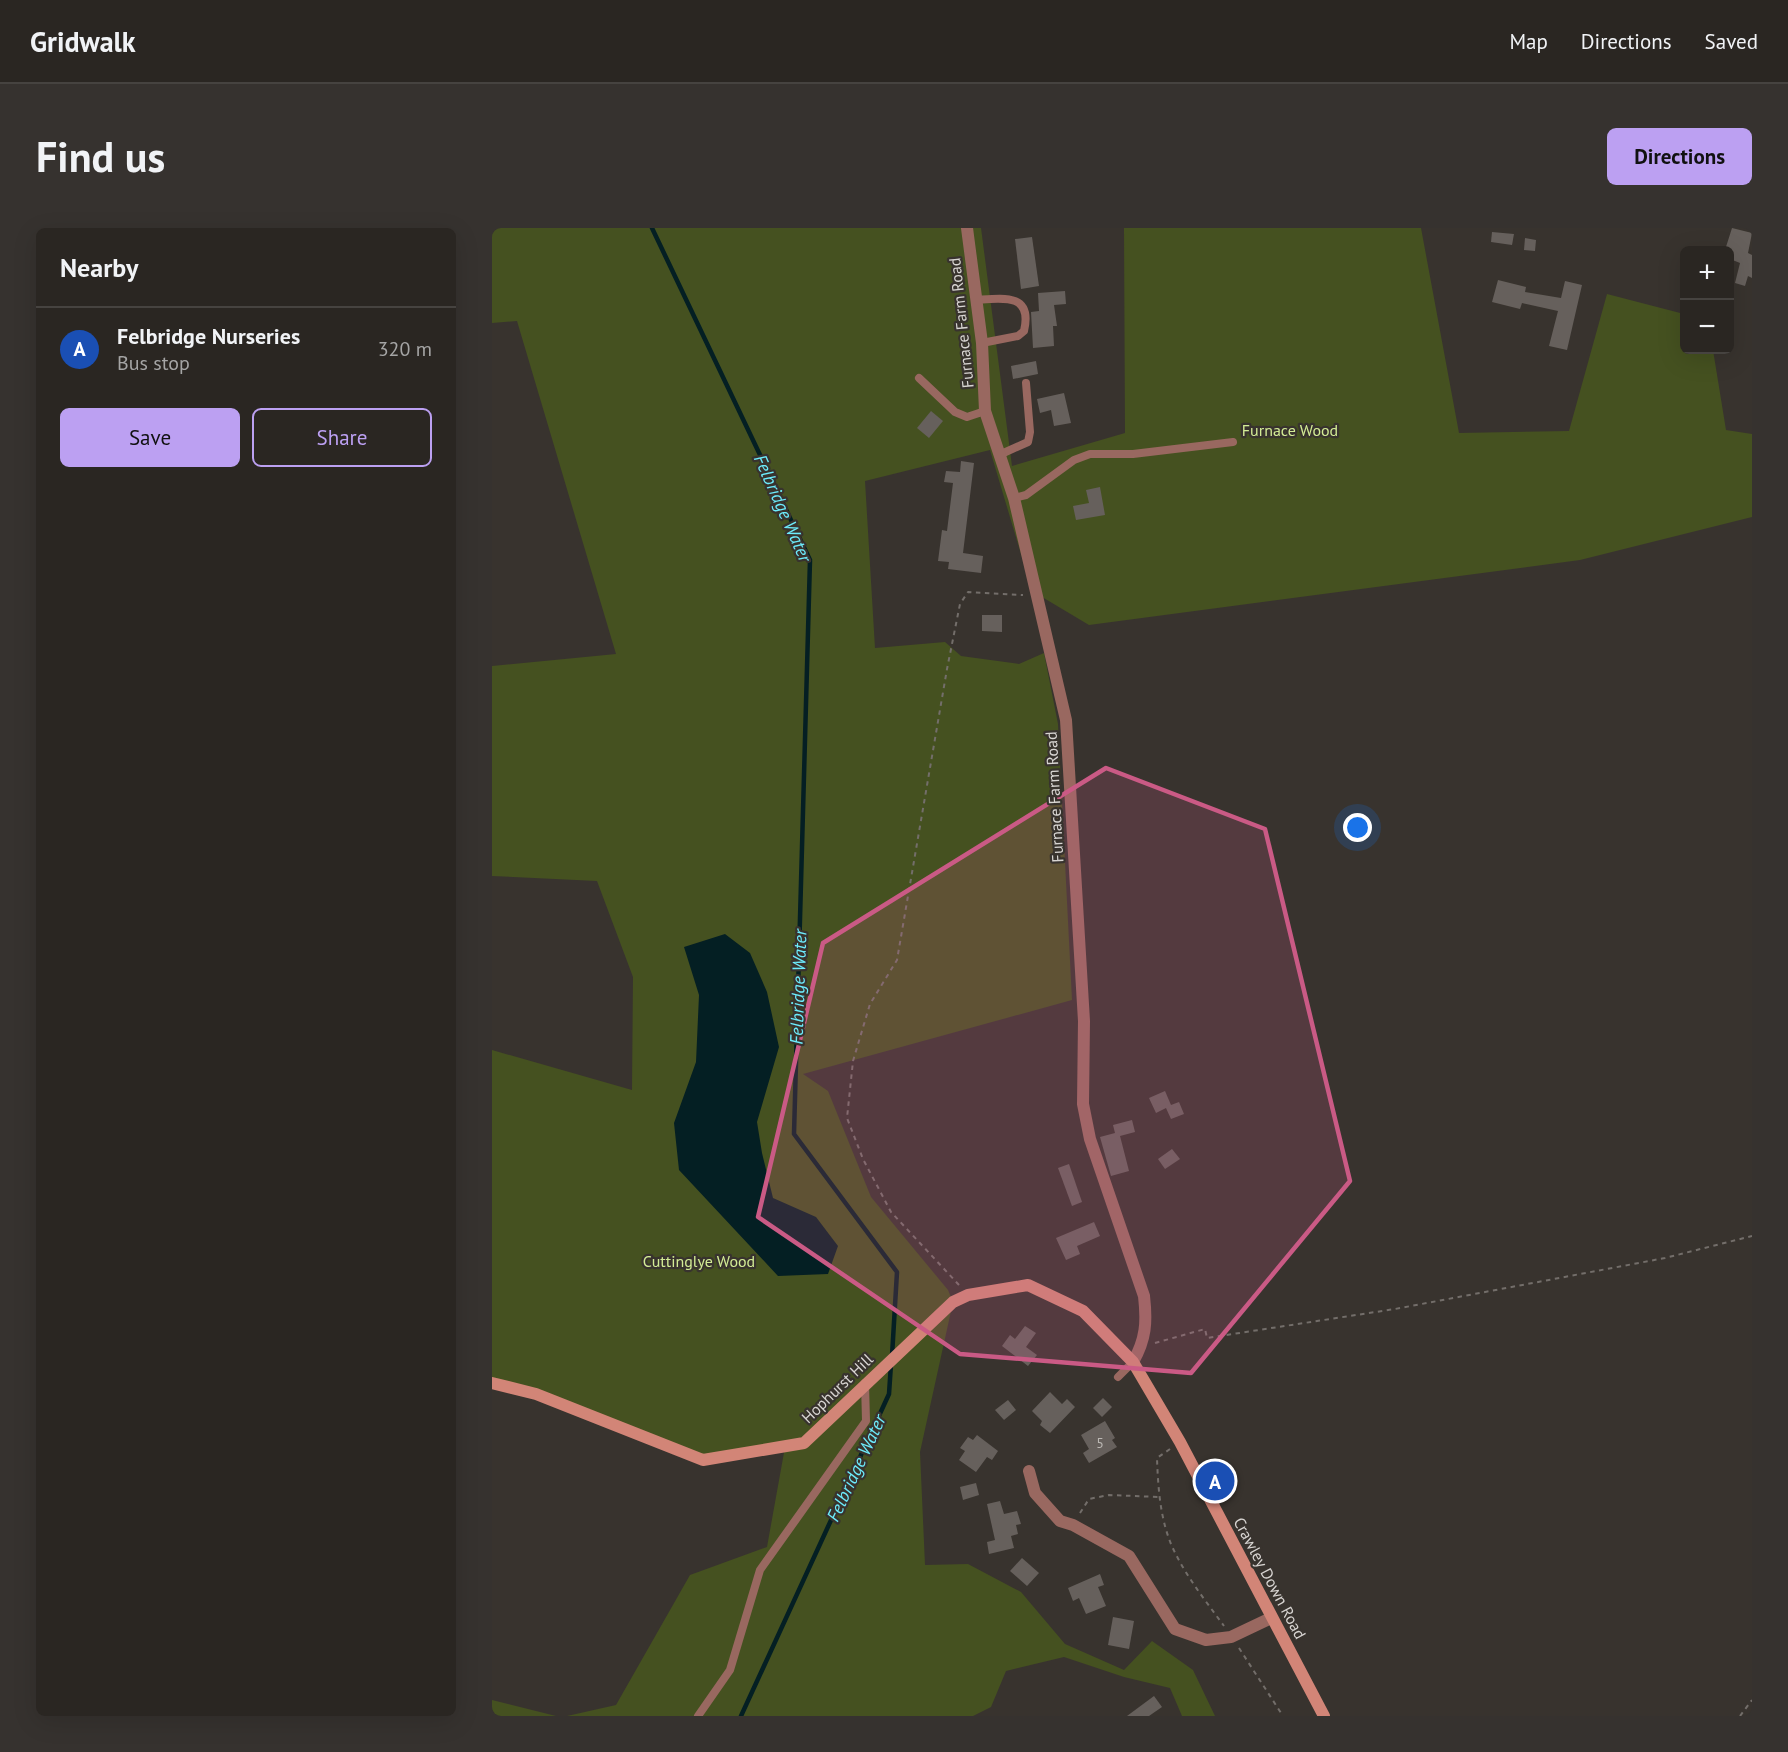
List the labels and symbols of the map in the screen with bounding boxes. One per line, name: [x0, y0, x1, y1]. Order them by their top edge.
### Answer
street label: Furnace Farm Road: [944, 257, 978, 389]
park label: Furnace Wood: [1242, 420, 1338, 440]
water label: Felbridge Water: [749, 451, 817, 566]
street label: Furnace Farm Road: [1041, 731, 1067, 863]
your location: [1343, 813, 1372, 842]
water label: Felbridge Water: [784, 928, 812, 1045]
park label: Cuttinglye Wood: [643, 1251, 755, 1271]
street label: Hophurst Hill: [797, 1349, 877, 1427]
water label: Felbridge Water: [821, 1410, 891, 1525]
house number: 5: [1096, 1434, 1104, 1452]
pin: A: [1196, 1458, 1234, 1504]
street label: Crawley Down Road: [1229, 1514, 1311, 1642]

